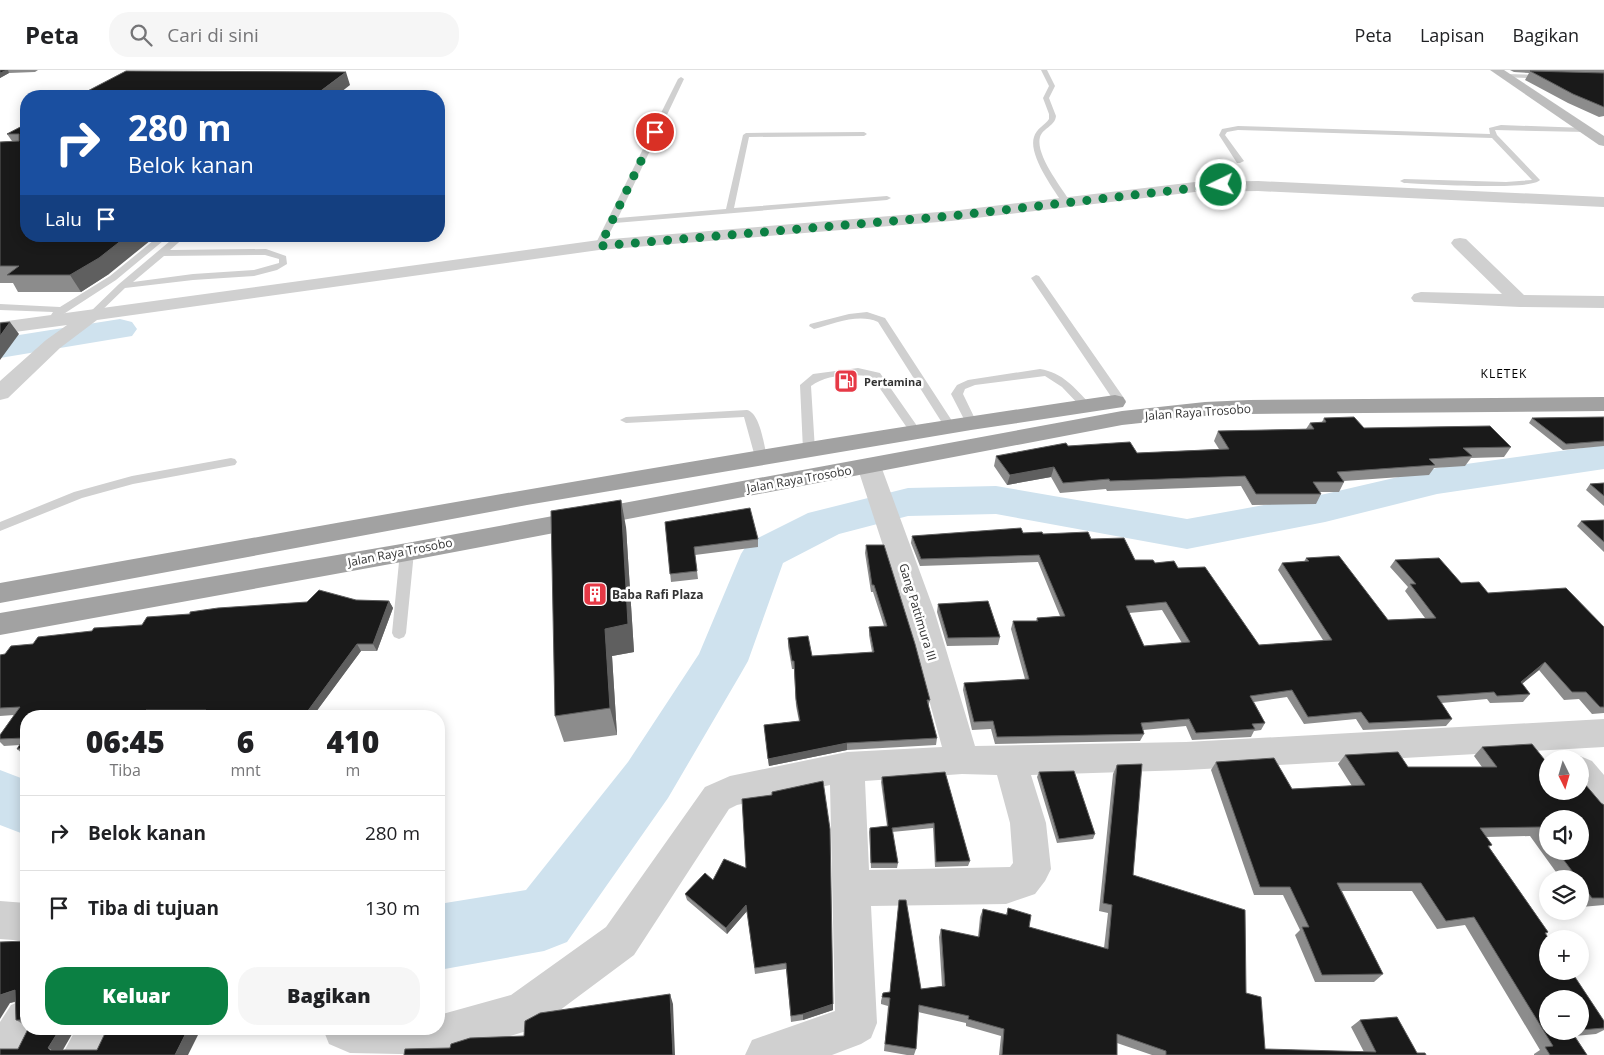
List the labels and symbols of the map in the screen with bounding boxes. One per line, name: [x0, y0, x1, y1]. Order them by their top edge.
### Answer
pin: [634, 111, 676, 153]
position arrow: [1194, 158, 1246, 210]
district label: KLETEK: [1481, 365, 1527, 382]
fuel station icon: Pertamina: [833, 368, 859, 394]
place label: Pertamina: [864, 374, 922, 389]
street label: Jalan Raya Trosobo: [1143, 400, 1252, 424]
street label: Jalan Raya Trosobo: [744, 461, 853, 497]
street label: Jalan Raya Trosobo: [345, 534, 454, 571]
street label: Gang Pattimura III: [895, 561, 941, 663]
building icon: Baba Rafi Plaza: [582, 581, 608, 607]
place label: Baba Rafi Plaza: [612, 586, 703, 603]
north arrow: [1539, 750, 1589, 800]

